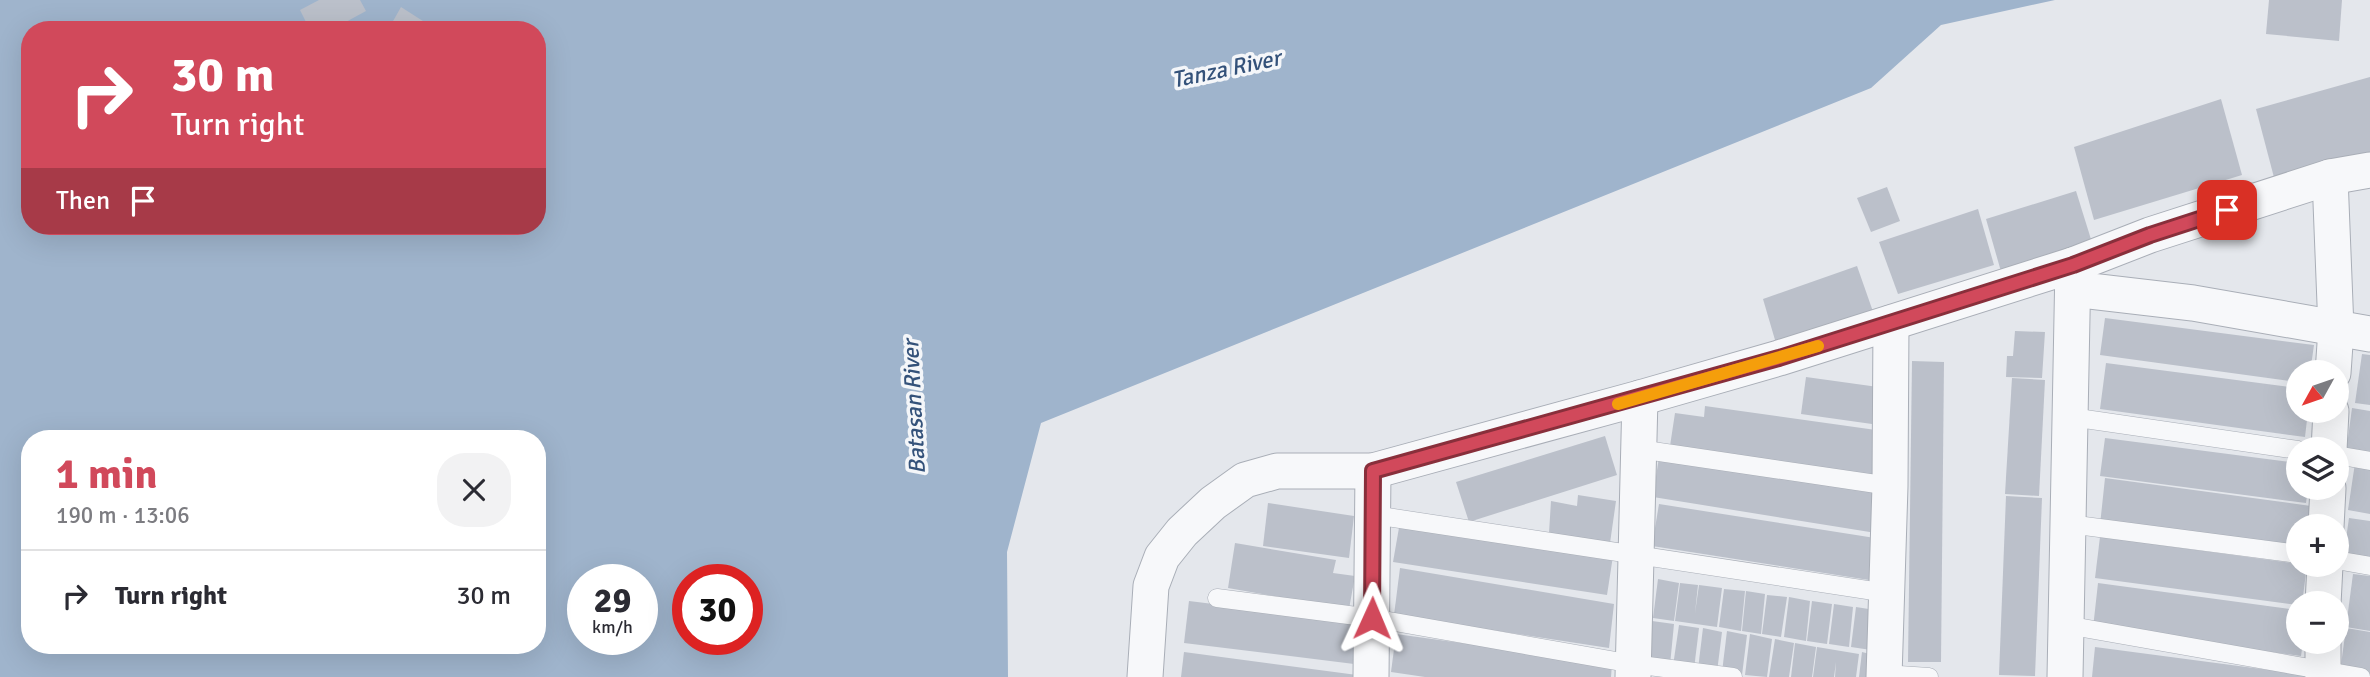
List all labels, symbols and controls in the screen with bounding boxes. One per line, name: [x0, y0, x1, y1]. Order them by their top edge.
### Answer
water label: Tanza River: [1169, 43, 1287, 95]
text: 30 m: [171, 45, 274, 105]
icon: right: [56, 49, 147, 140]
text: Turn right: [171, 105, 304, 144]
pin: [2197, 180, 2257, 240]
icon: arrive: [124, 182, 162, 220]
text: Then: [56, 185, 110, 217]
icon: arrive: [2208, 191, 2246, 229]
water label: Batasan River: [896, 336, 932, 475]
north arrow: [2286, 360, 2348, 424]
map controls: [2286, 360, 2349, 654]
button: layers: [2286, 437, 2349, 500]
text: 1 min: [56, 449, 157, 500]
button: close: [437, 453, 511, 527]
text: 190 m · 13:06: [56, 501, 190, 530]
button: +: [2286, 514, 2349, 577]
speed limit sign: 30: [672, 564, 763, 655]
icon: right: [56, 577, 94, 615]
text: 29: [594, 579, 631, 622]
text: Turn right: [115, 580, 227, 612]
text: 30 m: [456, 580, 511, 612]
position arrow: [1335, 581, 1409, 655]
button: −: [2286, 591, 2349, 654]
text: km/h: [592, 616, 633, 638]

